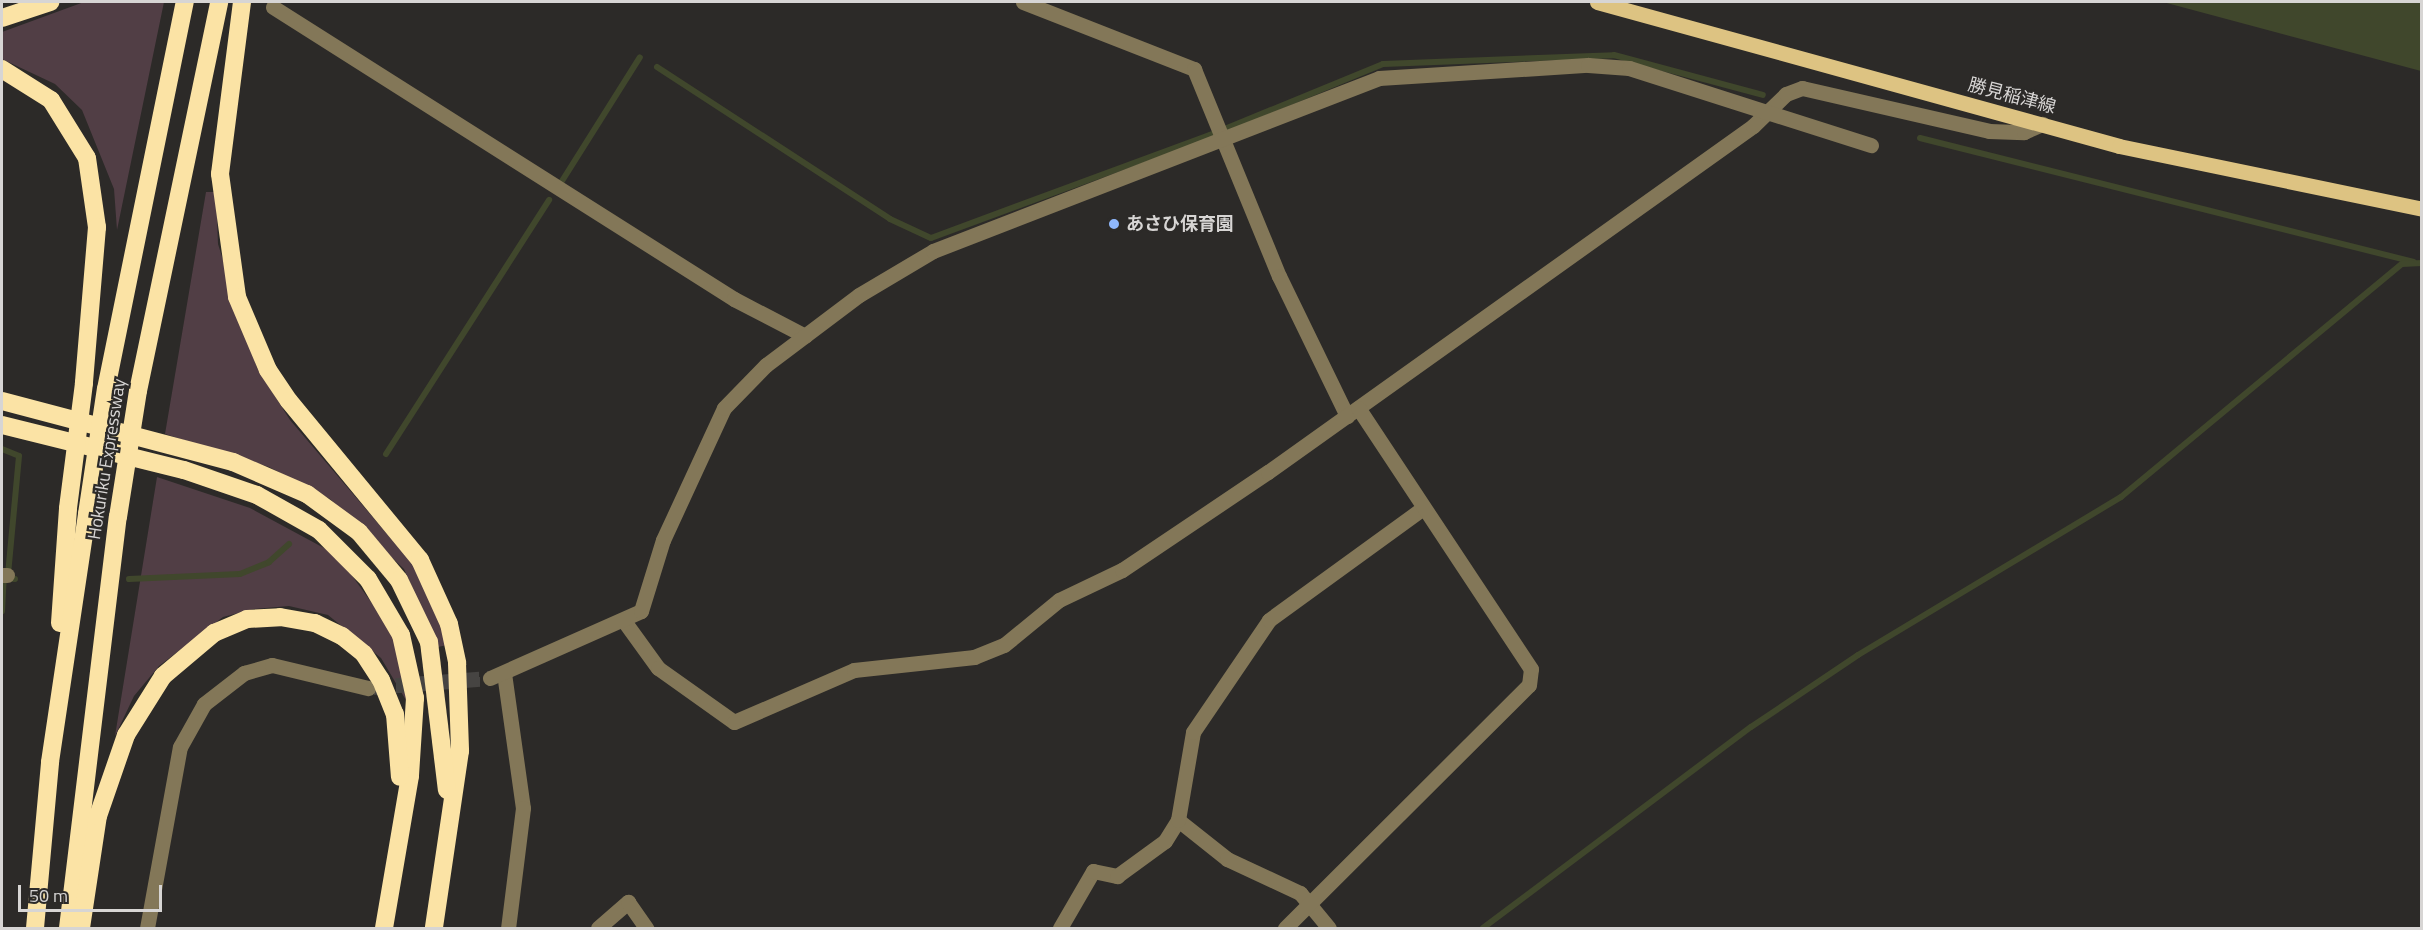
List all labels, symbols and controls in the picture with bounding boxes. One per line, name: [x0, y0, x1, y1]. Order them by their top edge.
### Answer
street label: 勝見稲津線: [1966, 74, 2058, 118]
place label: あさひ保育園: [1126, 213, 1234, 235]
marker: あさひ保育園: [1107, 217, 1121, 231]
street label: Hokuriku Expressway: [84, 377, 130, 541]
scale bar: [21, 873, 165, 911]
text: 50 m: [29, 882, 68, 909]

